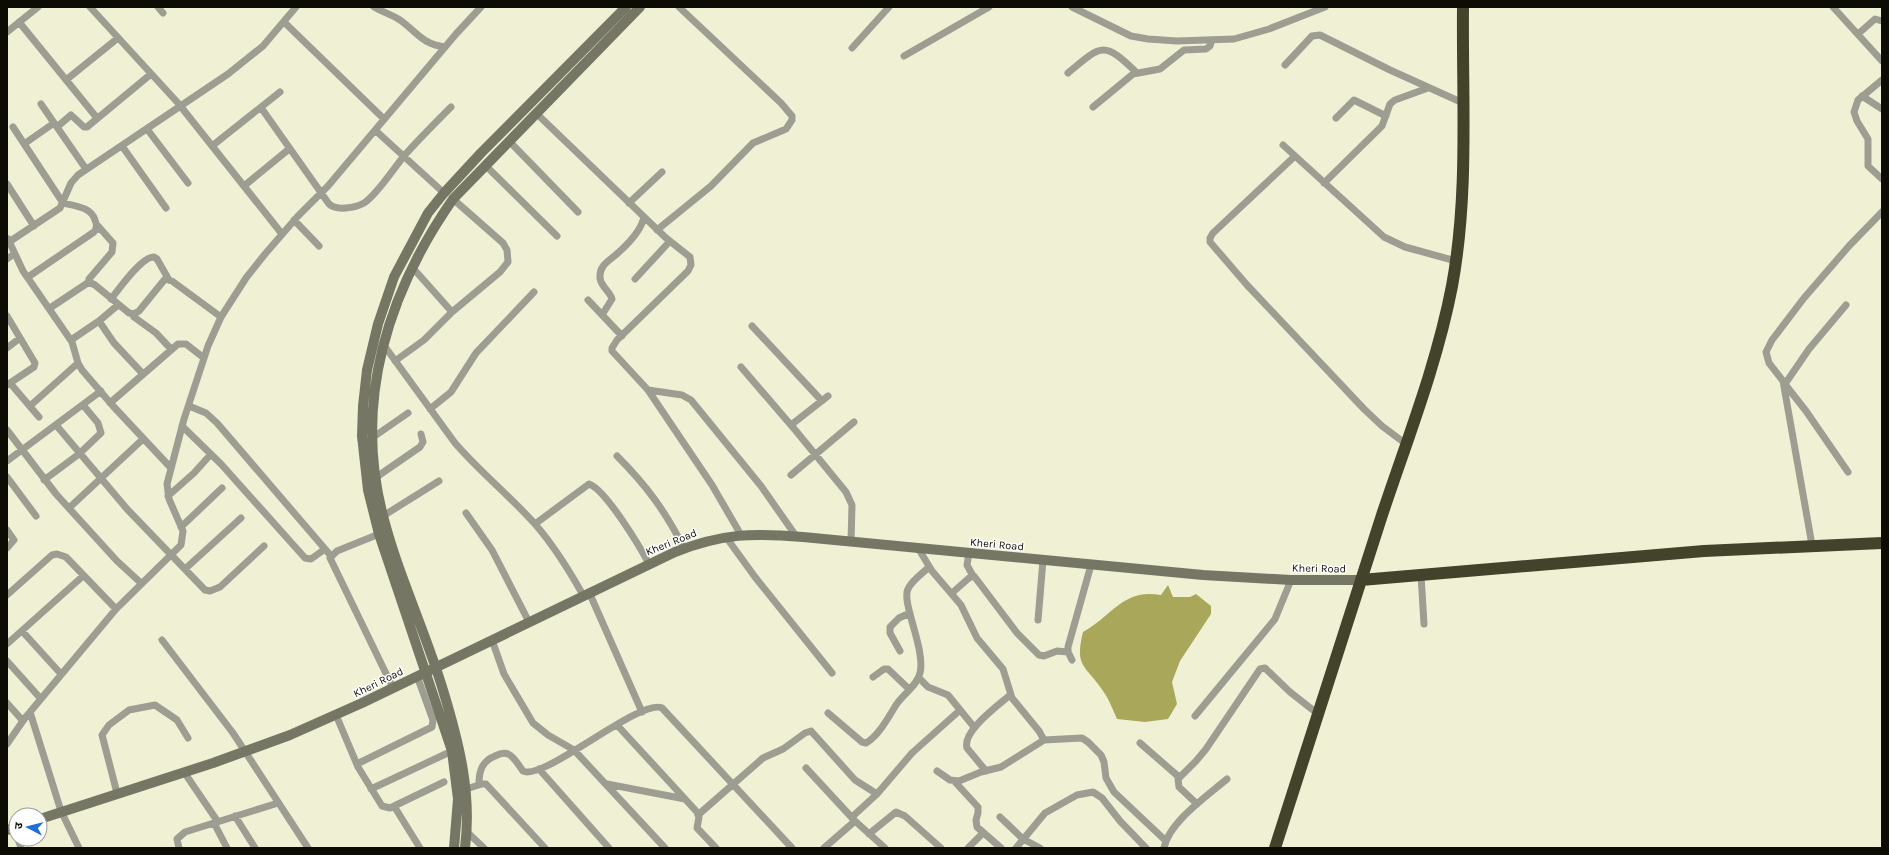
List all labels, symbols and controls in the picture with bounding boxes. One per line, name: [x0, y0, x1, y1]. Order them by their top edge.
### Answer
street label: Kheri Road: [644, 526, 699, 559]
street label: Kheri Road: [969, 536, 1025, 553]
street label: Kheri Road: [1292, 562, 1346, 575]
street label: Kheri Road: [351, 665, 405, 700]
north arrow: [8, 807, 48, 847]
text: उ: [12, 821, 25, 830]

